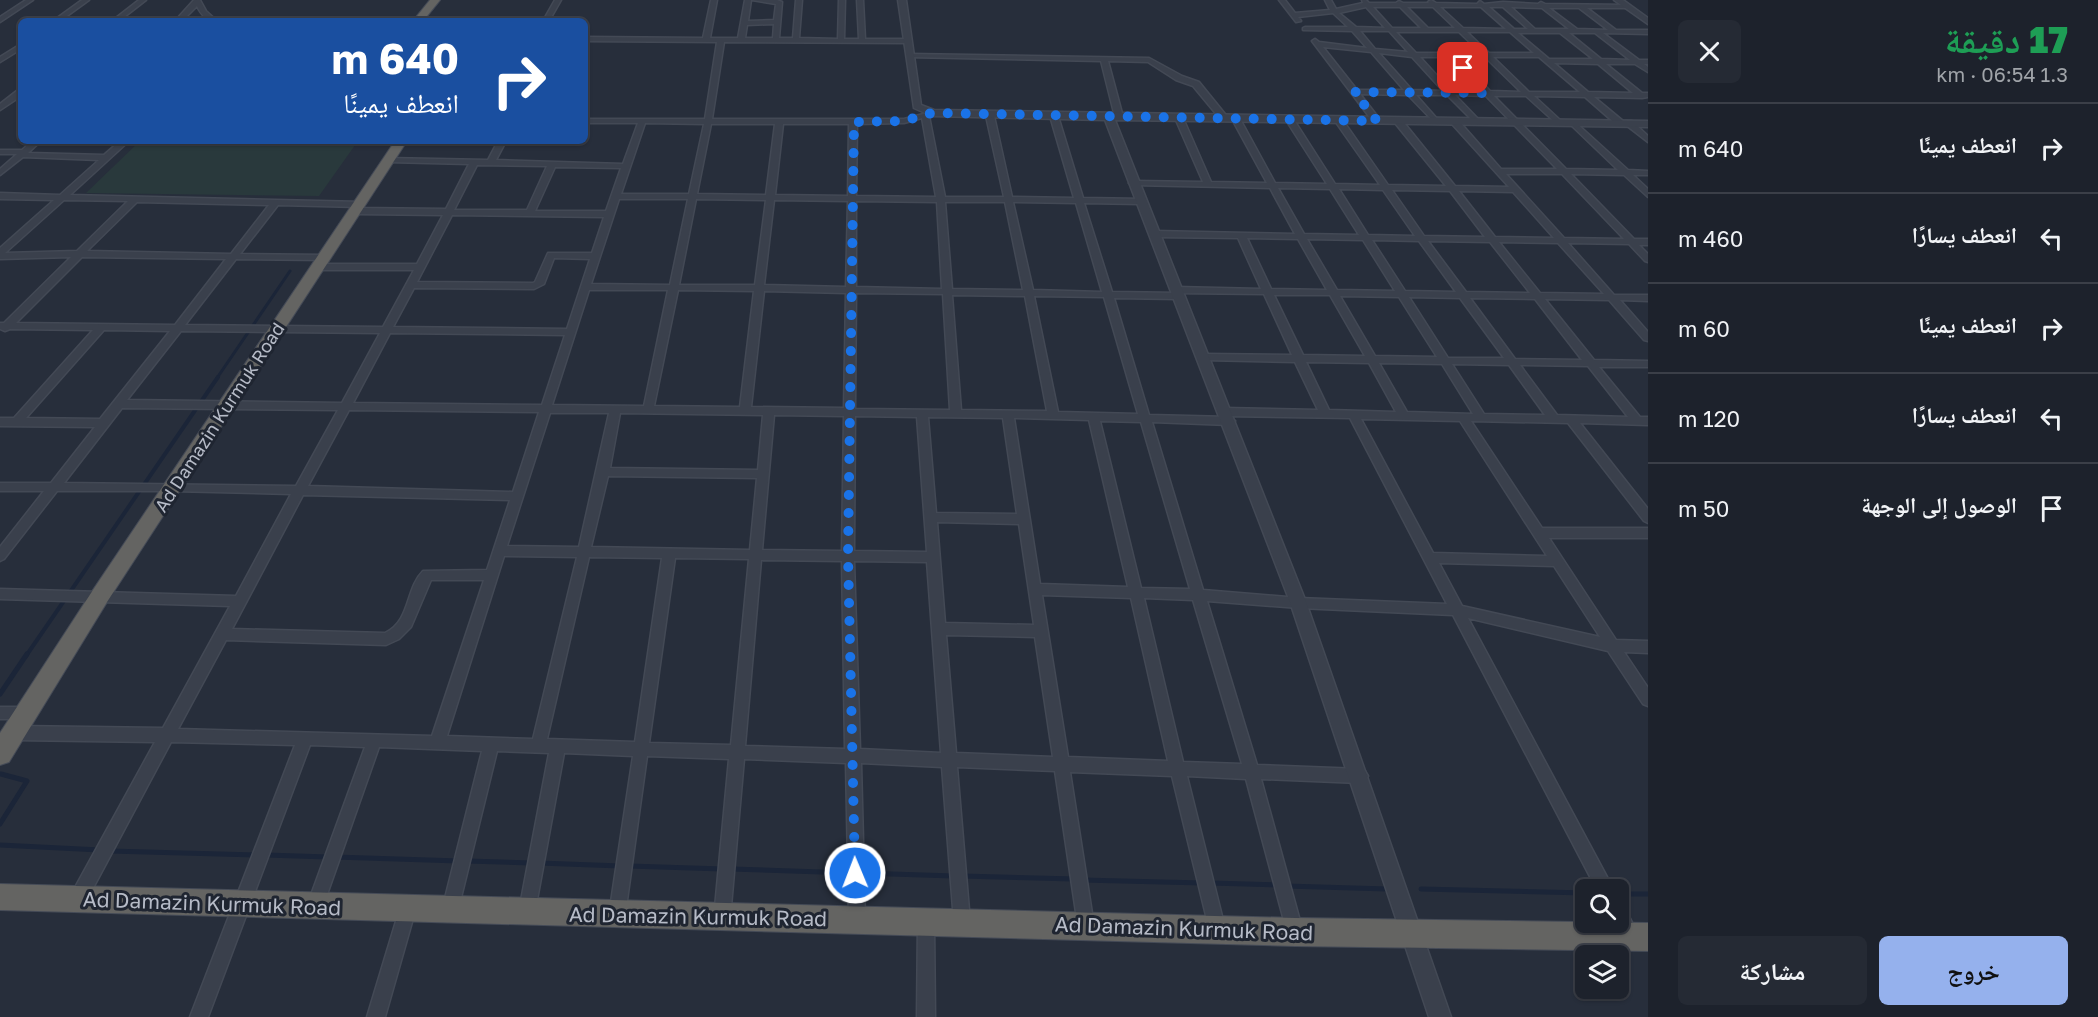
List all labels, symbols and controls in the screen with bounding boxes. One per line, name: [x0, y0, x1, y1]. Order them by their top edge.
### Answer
text: 17 دقيقة: [1945, 18, 2068, 61]
button: close: [1678, 20, 1741, 83]
text: 640 m: [331, 33, 459, 83]
icon: right: [480, 42, 558, 120]
pin: [1437, 42, 1488, 93]
icon: arrive: [1446, 51, 1479, 84]
text: 1.3 km · 06:54: [1936, 62, 2068, 86]
text: انعطف يمينًا: [343, 87, 459, 119]
text: انعطف يمينًا: [1918, 131, 2017, 158]
icon: right: [2035, 132, 2068, 165]
text: 640 m: [1678, 135, 1743, 162]
text: انعطف يسارًا: [1912, 221, 2017, 248]
icon: left: [2035, 222, 2068, 255]
text: 460 m: [1678, 225, 1743, 252]
text: انعطف يمينًا: [1918, 311, 2017, 338]
icon: right: [2035, 312, 2068, 345]
text: 60 m: [1678, 315, 1730, 342]
street label: Ad Damazin Kurmuk Road: [149, 318, 289, 516]
text: انعطف يسارًا: [1912, 401, 2017, 428]
icon: left: [2035, 402, 2068, 435]
text: 120 m: [1678, 405, 1740, 432]
text: الوصول إلى الوجهة: [1861, 491, 2017, 518]
icon: arrive: [2035, 492, 2068, 525]
text: 50 m: [1678, 495, 1729, 522]
position arrow: [823, 841, 887, 905]
map controls: [1575, 879, 1629, 999]
button: search: [1575, 879, 1629, 933]
street label: Ad Damazin Kurmuk Road: [82, 885, 342, 921]
street label: Ad Damazin Kurmuk Road: [569, 901, 827, 931]
street label: Ad Damazin Kurmuk Road: [1054, 910, 1314, 946]
button: مشاركة: [1678, 936, 1867, 1005]
button: خروج: [1879, 936, 2068, 1005]
button: layers: [1575, 945, 1629, 999]

